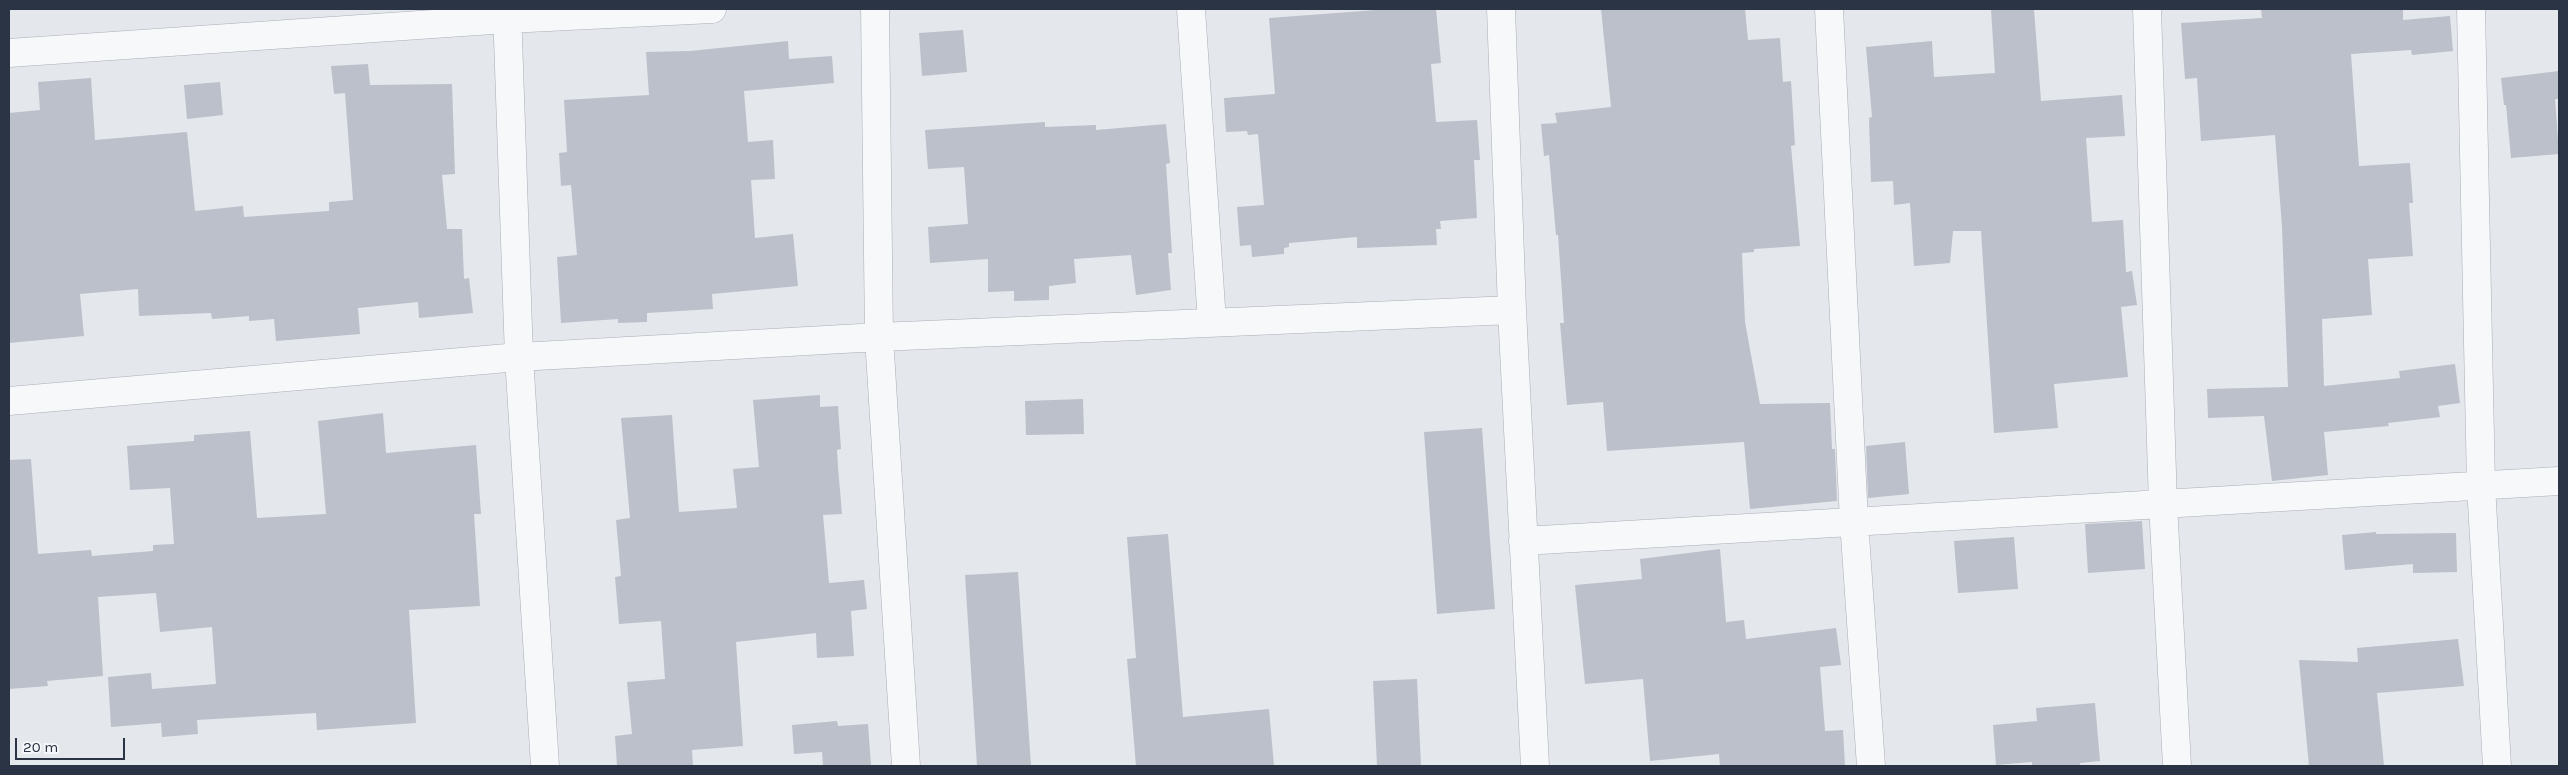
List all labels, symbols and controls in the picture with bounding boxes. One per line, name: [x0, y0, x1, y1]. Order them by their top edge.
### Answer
scale bar: [18, 728, 128, 760]
text: 20 m: [23, 738, 58, 756]

